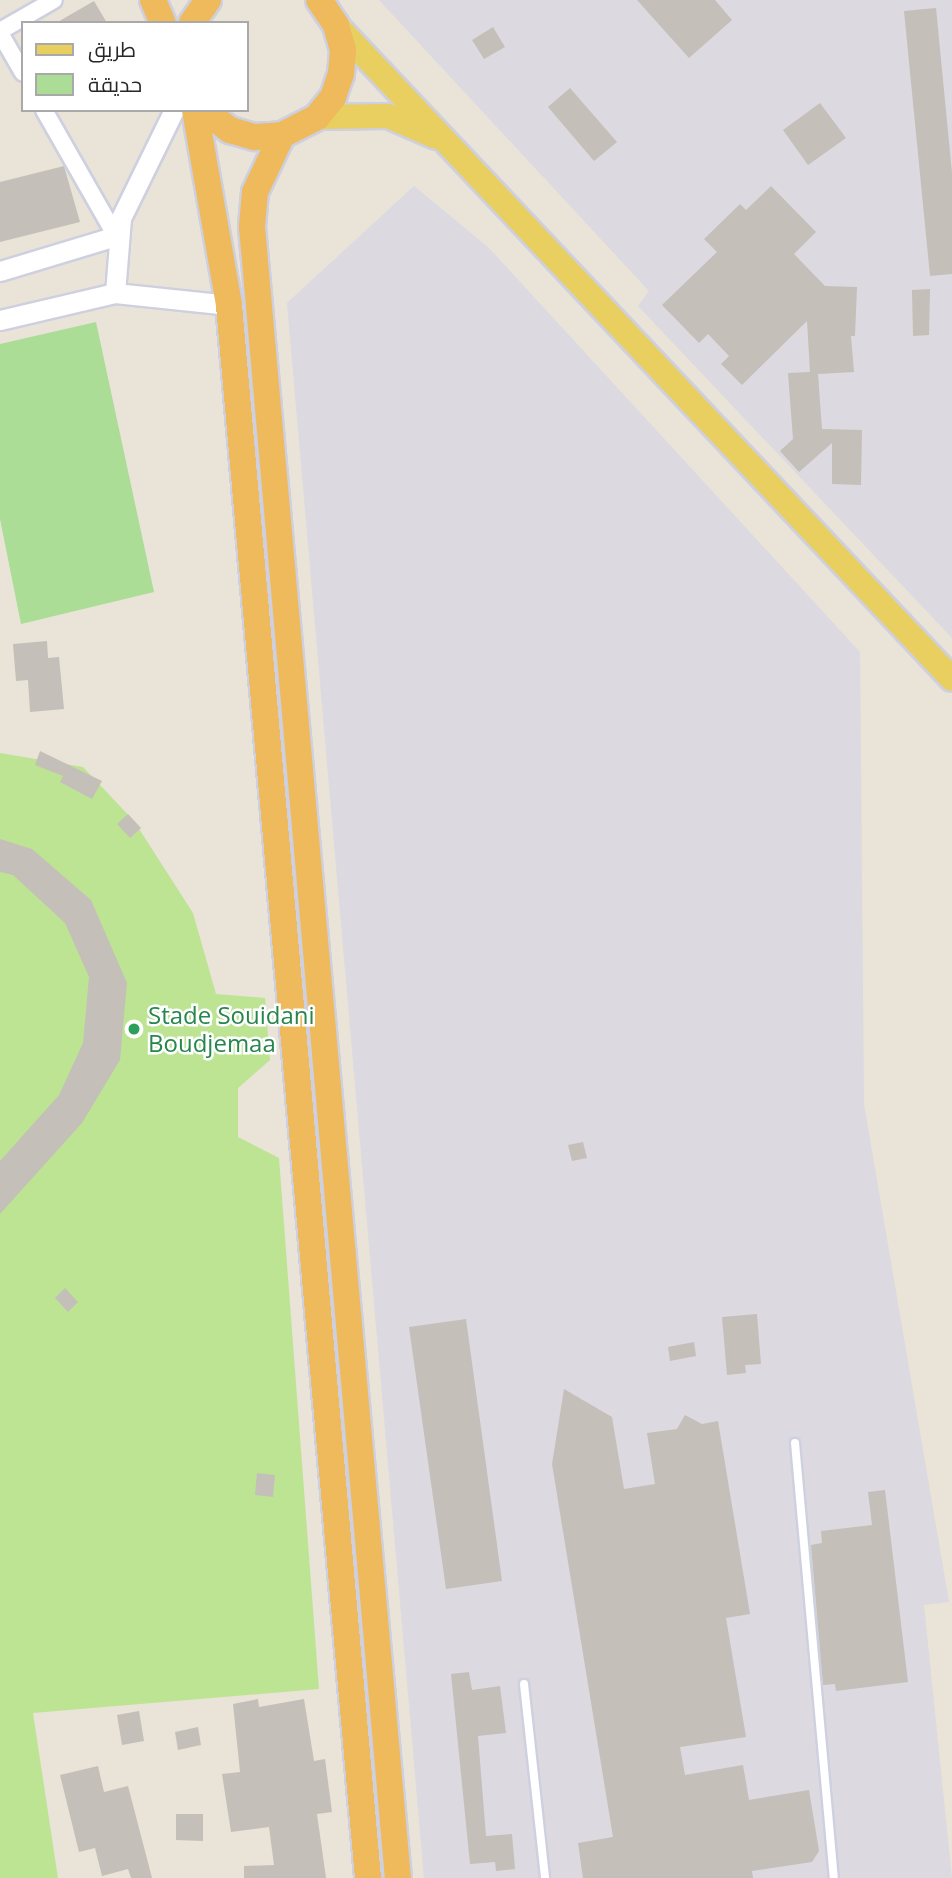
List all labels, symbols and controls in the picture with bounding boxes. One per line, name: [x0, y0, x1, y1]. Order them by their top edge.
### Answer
legend: [21, 21, 248, 112]
text: طريق: [88, 35, 136, 63]
text: حديقة: [88, 70, 142, 98]
place label: Stade Souidani Boudjemaa: [148, 1001, 315, 1057]
marker: Stade Souidani Boudjemaa: [126, 1021, 142, 1037]

